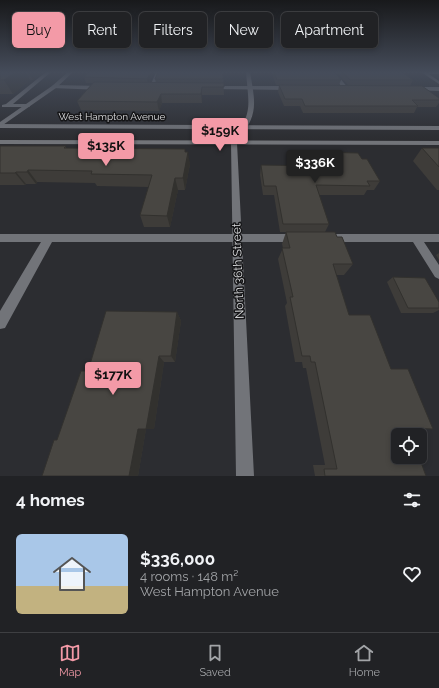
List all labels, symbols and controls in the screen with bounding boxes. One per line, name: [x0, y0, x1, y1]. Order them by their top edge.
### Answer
chip: Buy: [12, 12, 65, 48]
chip: Rent: [73, 12, 131, 48]
chip: Filters: [139, 12, 207, 48]
chip: New: [215, 12, 273, 48]
chip: Apartment: [281, 12, 378, 48]
street label: West Hampton Avenue: [59, 111, 166, 122]
pin: $159K: [192, 118, 248, 152]
text: $159K: [201, 123, 239, 138]
pin: $135K: [78, 133, 134, 167]
text: $135K: [87, 138, 125, 153]
pin: $336K: [287, 150, 343, 184]
text: $336K: [295, 155, 335, 170]
street label: North 36th Street: [229, 223, 247, 319]
pin: $177K: [85, 362, 141, 396]
text: $177K: [94, 367, 132, 382]
map controls: [391, 428, 427, 464]
button: locate: [391, 428, 427, 464]
icon: filters: [401, 489, 423, 511]
text: 4 homes: [16, 490, 85, 510]
text: $336,000: [140, 549, 215, 569]
icon: home: [48, 550, 96, 598]
icon: heart: [401, 563, 423, 585]
text: 4 rooms · 148 m²: [140, 569, 238, 584]
text: West Hampton Avenue: [140, 584, 279, 599]
tab: Map: [59, 642, 81, 679]
tab: Saved: [199, 642, 231, 679]
tab: Home: [349, 642, 380, 679]

